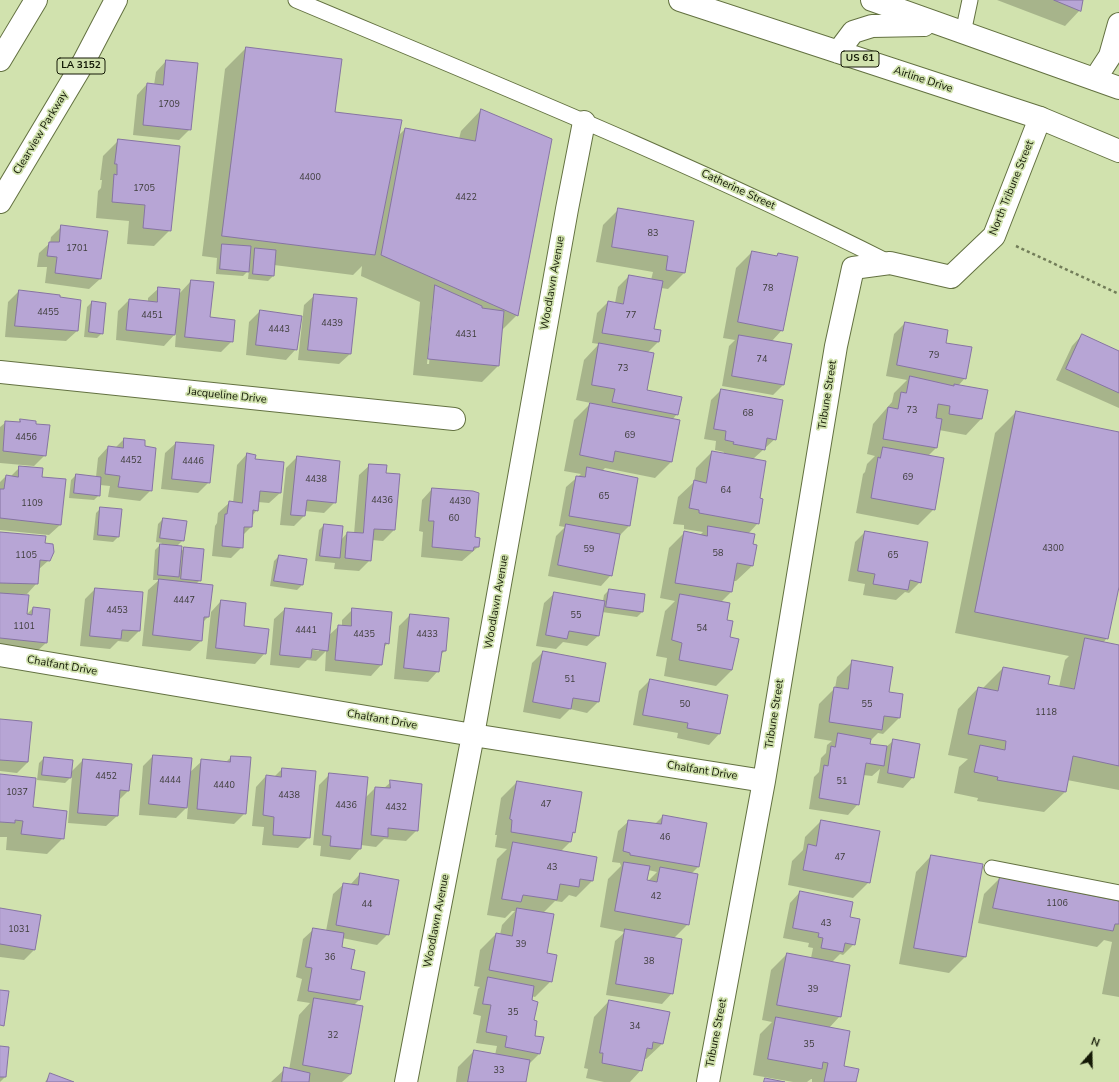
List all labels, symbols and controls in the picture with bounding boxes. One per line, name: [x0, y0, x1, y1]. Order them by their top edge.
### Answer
road number: US 61: [841, 51, 879, 67]
road number: LA 3152: [57, 58, 105, 74]
street label: Airline Drive: [892, 64, 954, 96]
street label: Clearview Parkway: [11, 89, 71, 177]
house number: 1709: [158, 100, 180, 110]
street label: North Tribune Street: [987, 139, 1037, 237]
street label: Catherine Street: [699, 167, 777, 213]
house number: 4400: [299, 173, 321, 183]
house number: 1705: [133, 184, 155, 194]
house number: 4422: [455, 193, 477, 203]
house number: 83: [648, 229, 658, 239]
street label: Woodlawn Avenue: [538, 235, 568, 331]
house number: 1701: [66, 244, 88, 254]
house number: 78: [763, 284, 773, 294]
house number: 4455: [37, 308, 59, 318]
house number: 4451: [141, 311, 163, 321]
house number: 77: [626, 311, 636, 321]
house number: 4439: [321, 319, 343, 329]
house number: 4443: [268, 325, 290, 335]
house number: 4431: [455, 330, 477, 340]
house number: 79: [929, 351, 939, 361]
house number: 74: [757, 355, 767, 365]
street label: Tribune Street: [816, 359, 840, 431]
house number: 73: [618, 364, 628, 374]
street label: Jacqueline Drive: [187, 385, 267, 407]
house number: 73: [907, 406, 917, 416]
house number: 68: [743, 409, 753, 419]
house number: 69: [625, 431, 635, 441]
house number: 4456: [15, 433, 37, 443]
house number: 4452: [120, 456, 142, 466]
house number: 4446: [182, 457, 204, 467]
house number: 69: [903, 473, 913, 483]
house number: 4438: [305, 475, 327, 485]
house number: 64: [721, 486, 731, 496]
house number: 65: [599, 492, 609, 502]
house number: 4436: [371, 496, 393, 506]
house number: 4430: [449, 497, 471, 507]
house number: 1109: [21, 499, 43, 509]
house number: 60: [449, 514, 459, 524]
house number: 4300: [1042, 544, 1064, 554]
house number: 59: [584, 545, 594, 555]
house number: 58: [713, 549, 723, 559]
house number: 1105: [15, 551, 37, 561]
house number: 65: [888, 551, 898, 561]
street label: Woodlawn Avenue: [482, 554, 512, 650]
house number: 4447: [173, 596, 195, 606]
house number: 4453: [106, 606, 128, 616]
house number: 55: [571, 611, 581, 621]
house number: 1101: [13, 622, 35, 632]
house number: 54: [697, 624, 707, 634]
house number: 4441: [295, 626, 317, 636]
house number: 4435: [353, 630, 375, 640]
house number: 4433: [416, 630, 438, 640]
street label: Chalfant Drive: [26, 653, 98, 679]
house number: 51: [565, 675, 575, 685]
street label: Tribune Street: [763, 678, 787, 750]
house number: 50: [680, 700, 690, 710]
house number: 55: [862, 700, 872, 710]
street label: Chalfant Drive: [346, 707, 418, 733]
house number: 1118: [1035, 708, 1057, 718]
street label: Chalfant Drive: [666, 759, 738, 783]
house number: 4452: [95, 772, 117, 782]
house number: 4444: [159, 776, 181, 786]
house number: 51: [837, 777, 847, 787]
house number: 4440: [213, 781, 235, 791]
house number: 1037: [6, 788, 28, 798]
house number: 4438: [278, 791, 300, 801]
house number: 47: [541, 800, 551, 810]
house number: 4436: [335, 801, 357, 811]
house number: 4432: [385, 803, 407, 813]
house number: 46: [660, 833, 670, 843]
house number: 47: [835, 853, 845, 863]
house number: 43: [547, 863, 557, 873]
street label: Woodlawn Avenue: [421, 873, 453, 969]
house number: 42: [651, 892, 661, 902]
house number: 1106: [1046, 899, 1068, 909]
house number: 44: [362, 900, 372, 910]
house number: 43: [821, 919, 831, 929]
house number: 1031: [8, 925, 30, 935]
house number: 39: [516, 940, 526, 950]
house number: 36: [325, 953, 335, 963]
house number: 38: [644, 957, 654, 967]
house number: 39: [808, 985, 818, 995]
street label: Tribune Street: [704, 997, 730, 1069]
house number: 35: [508, 1008, 518, 1018]
house number: 34: [630, 1022, 640, 1032]
house number: 32: [328, 1031, 338, 1041]
north arrow: [1071, 1034, 1111, 1074]
text: N: [1089, 1034, 1102, 1051]
house number: 35: [804, 1040, 814, 1050]
house number: 33: [494, 1066, 504, 1076]

